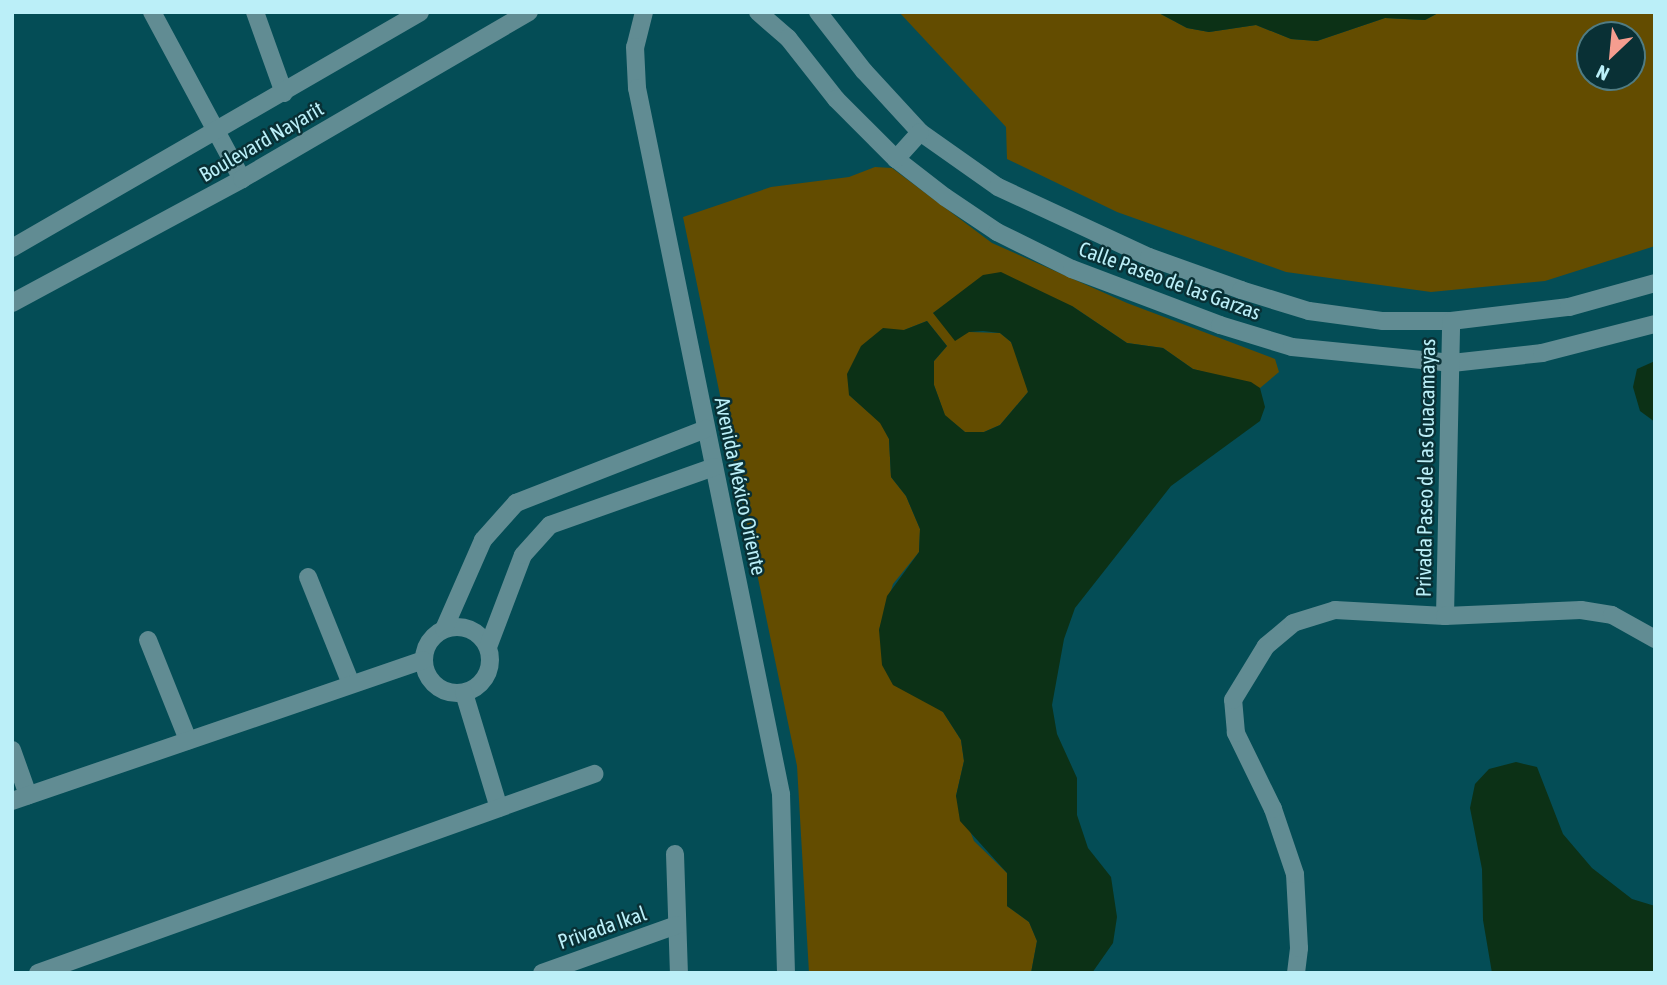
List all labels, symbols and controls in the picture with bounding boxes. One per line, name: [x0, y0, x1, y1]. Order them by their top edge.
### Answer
north arrow: [1576, 21, 1646, 91]
text: N: [1593, 61, 1613, 85]
street label: Boulevard Nayarit: [194, 95, 328, 187]
street label: Calle Paseo de las Garzas: [1076, 235, 1264, 325]
street label: Privada Paseo de las Guacamayas: [1410, 339, 1440, 597]
street label: Avenida México Oriente: [710, 395, 772, 577]
street label: Privada Ikal: [554, 900, 650, 954]

